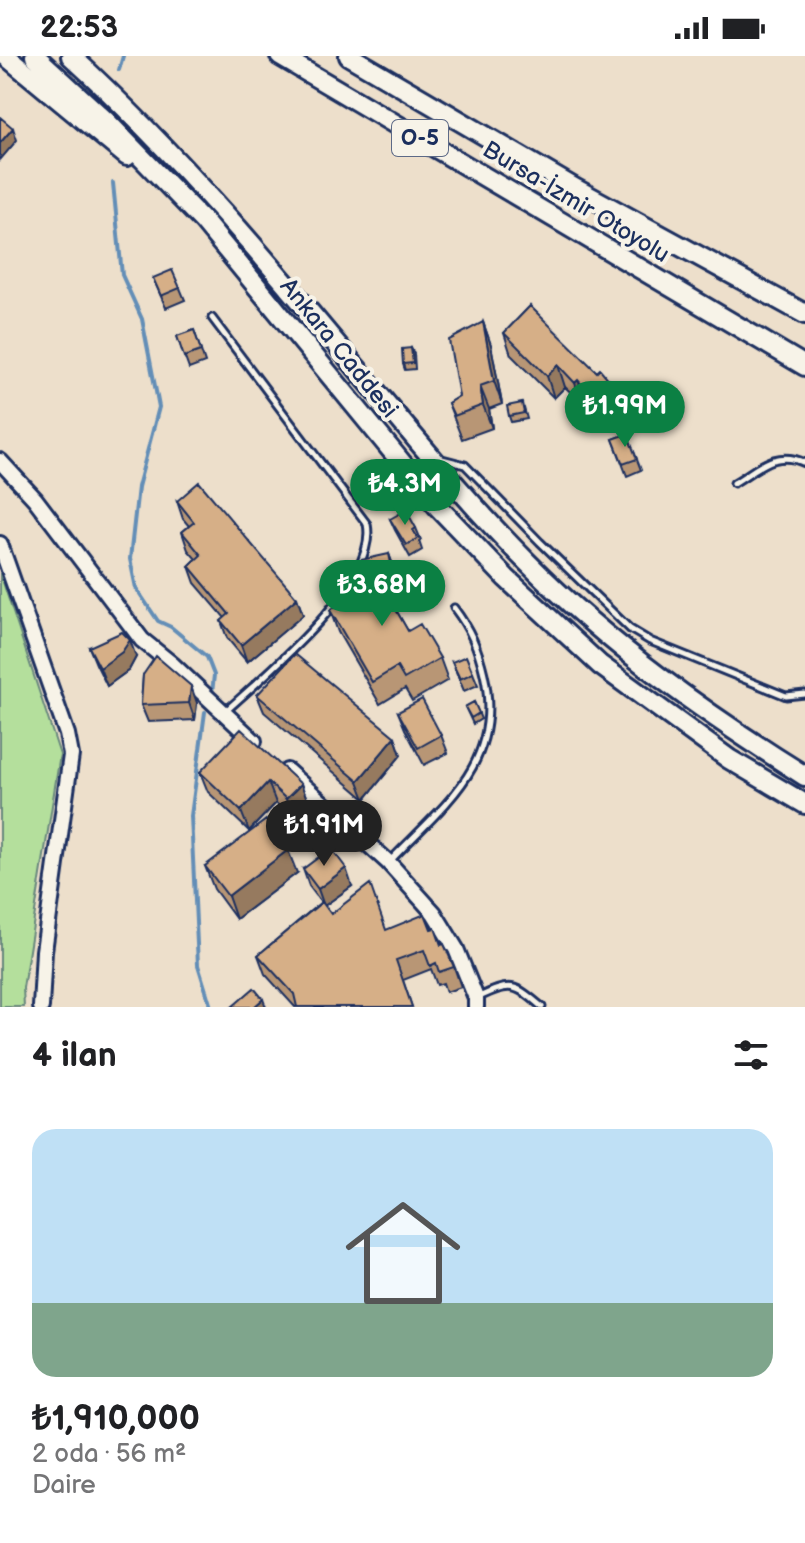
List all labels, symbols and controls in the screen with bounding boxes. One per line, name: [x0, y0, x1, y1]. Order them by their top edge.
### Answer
text: 22:53: [40, 10, 118, 46]
road number: O-5: [392, 120, 448, 156]
street label: Bursa-İzmir Otoyolu: [477, 135, 675, 269]
street label: Ankara Caddesi: [274, 272, 404, 424]
pin: ₺1.99M: [560, 381, 690, 449]
text: ₺1.99M: [583, 391, 667, 422]
pin: ₺4.3M: [349, 459, 461, 527]
text: ₺4.3M: [368, 469, 442, 500]
pin: ₺3.68M: [317, 560, 447, 628]
text: ₺3.68M: [337, 570, 427, 601]
pin: ₺1.91M: [259, 800, 389, 868]
text: ₺1.91M: [284, 810, 364, 841]
icon: filters: [729, 1033, 773, 1077]
text: 4 ilan: [32, 1035, 117, 1076]
icon: home: [331, 1181, 475, 1325]
text: ₺1,910,000: [32, 1398, 200, 1439]
text: 2 oda · 56 m²: [32, 1439, 186, 1470]
text: Daire: [32, 1470, 96, 1501]

